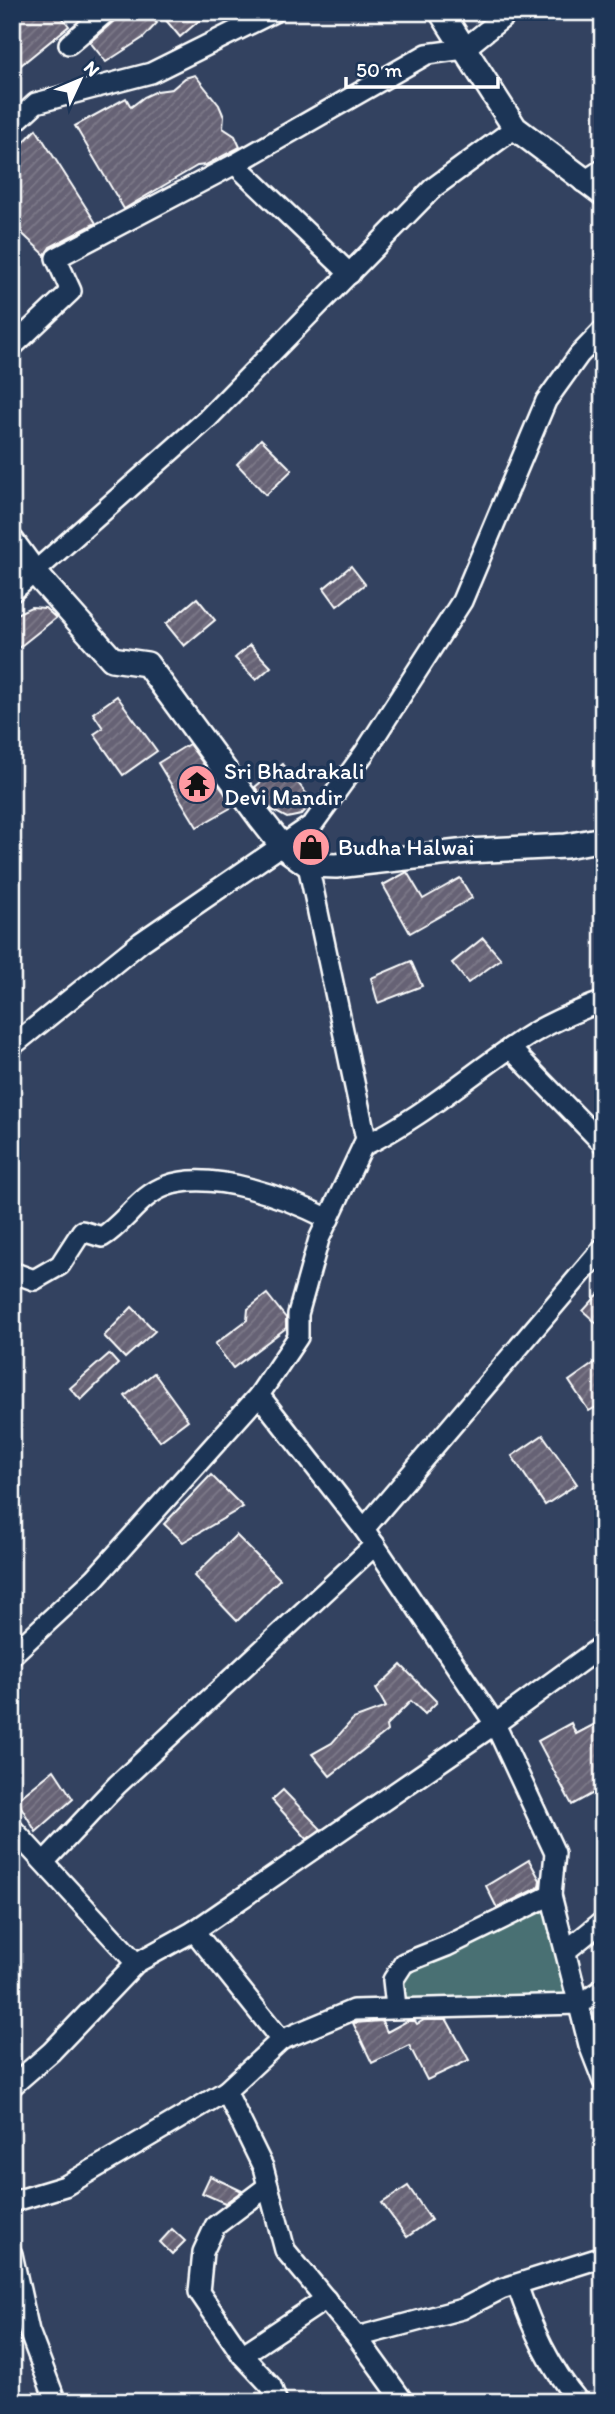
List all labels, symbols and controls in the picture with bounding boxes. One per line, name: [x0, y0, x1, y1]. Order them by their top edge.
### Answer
north arrow: [46, 46, 116, 116]
scale bar: [346, 46, 498, 90]
text: N: [79, 56, 105, 81]
text: 50 m: [356, 57, 403, 82]
place label: Sri Bhadrakali Devi Mandir: [224, 757, 364, 811]
temple icon: Sri Bhadrakali Devi Mandir: [176, 763, 218, 805]
shop icon: Budha Halwai: [290, 826, 332, 868]
place label: Budha Halwai: [338, 833, 474, 861]

